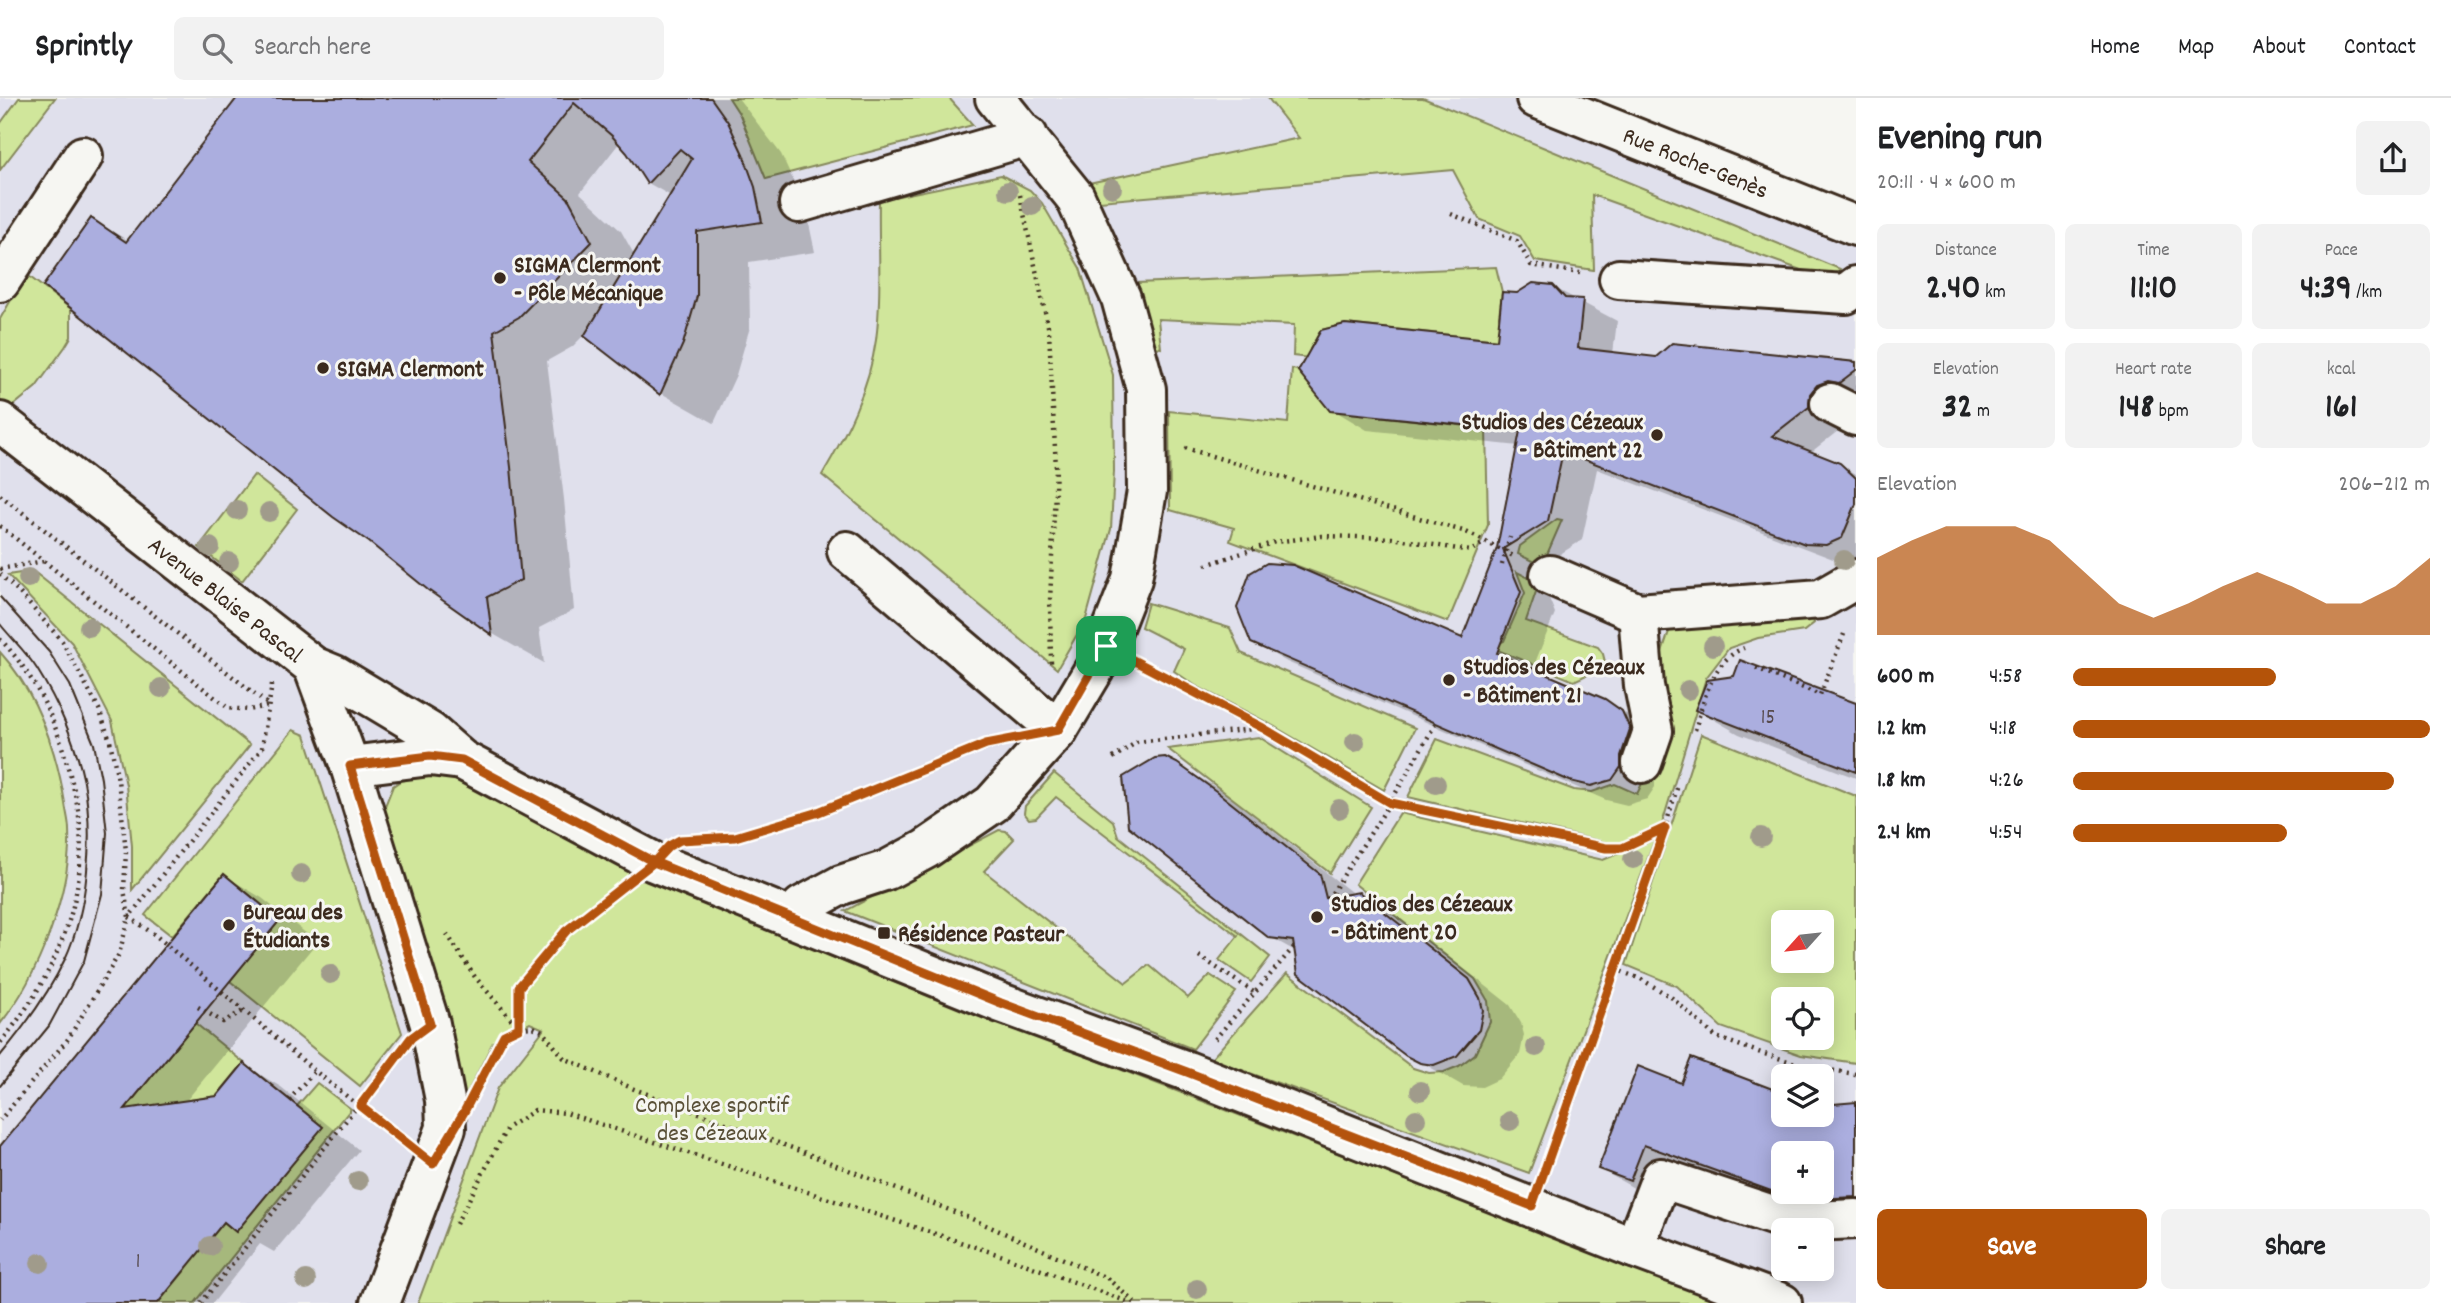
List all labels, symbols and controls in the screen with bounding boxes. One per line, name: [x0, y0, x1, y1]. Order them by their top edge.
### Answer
search box: [174, 17, 664, 80]
text: Sprintly: [35, 25, 132, 72]
icon: search: [198, 29, 236, 67]
text: Search here: [254, 30, 371, 67]
text: Home: [2090, 31, 2140, 65]
text: Map: [2178, 31, 2214, 65]
text: About: [2252, 31, 2306, 65]
text: Contact: [2344, 31, 2416, 65]
text: Evening run: [1877, 113, 2042, 168]
street label: Rue Roche-Genès: [1617, 120, 1773, 209]
button: share: [2356, 121, 2430, 195]
text: 20:11 · 4 × 600 m: [1877, 167, 2016, 200]
text: Distance: [1935, 238, 1997, 265]
text: Time: [2137, 238, 2170, 265]
text: Pace: [2324, 238, 2358, 265]
place label: SIGMA Clermont - Pôle Mécanique: [514, 250, 664, 312]
text: 2.40: [1926, 265, 1981, 315]
text: 11:10: [2130, 265, 2177, 315]
text: 4:39: [2300, 265, 2352, 315]
marker: SIGMA Clermont - Pôle Mécanique: [492, 270, 508, 286]
text: km: [1981, 280, 2006, 307]
text: /km: [2352, 280, 2382, 307]
place label: SIGMA Clermont: [337, 354, 484, 388]
text: Elevation: [1933, 357, 1999, 384]
text: Heart rate: [2115, 357, 2192, 384]
text: kcal: [2327, 357, 2356, 384]
marker: SIGMA Clermont: [315, 360, 331, 376]
text: 32: [1942, 384, 1973, 434]
text: 148: [2118, 384, 2154, 434]
text: 161: [2325, 384, 2357, 434]
text: m: [1973, 399, 1990, 426]
text: bpm: [2154, 399, 2189, 426]
place label: Studios des Cézeaux - Bâtiment 22: [1461, 407, 1643, 469]
marker: Studios des Cézeaux - Bâtiment 22: [1649, 427, 1665, 443]
text: Elevation: [1877, 469, 1957, 502]
text: 206–212 m: [2339, 469, 2430, 502]
street label: Avenue Blaise Pascal: [139, 530, 309, 673]
pin: [1076, 616, 1136, 676]
icon: arrive: [1087, 627, 1125, 665]
place label: Studios des Cézeaux - Bâtiment 21: [1463, 652, 1645, 714]
text: 600 m: [1877, 661, 1934, 694]
text: 4:58: [1989, 661, 2022, 694]
marker: Studios des Cézeaux - Bâtiment 21: [1441, 672, 1457, 688]
house number: 15: [1761, 704, 1775, 734]
text: 1.2 km: [1877, 713, 1926, 746]
text: 4:18: [1989, 713, 2017, 746]
text: 1.8 km: [1877, 765, 1926, 798]
text: 4:26: [1989, 765, 2024, 798]
text: 2.4 km: [1877, 817, 1931, 850]
text: 4:54: [1989, 817, 2023, 850]
place label: Studios des Cézeaux - Bâtiment 20: [1331, 889, 1513, 951]
place label: Bureau des Étudiants: [243, 897, 343, 959]
marker: Studios des Cézeaux - Bâtiment 20: [1309, 909, 1325, 925]
north arrow: [1771, 910, 1834, 973]
map controls: [1771, 910, 1834, 1281]
marker: Bureau des Étudiants: [221, 917, 237, 933]
place label: Résidence Pasteur: [898, 919, 1065, 953]
marker: Résidence Pasteur: [876, 925, 892, 941]
button: locate: [1771, 987, 1834, 1050]
button: layers: [1771, 1064, 1834, 1127]
park label: Complexe sportif des Cézeaux: [635, 1090, 789, 1152]
button: +: [1771, 1141, 1834, 1204]
button: Save: [1877, 1209, 2147, 1289]
button: Share: [2161, 1209, 2430, 1289]
button: −: [1771, 1218, 1834, 1281]
house number: 1: [136, 1248, 140, 1278]

